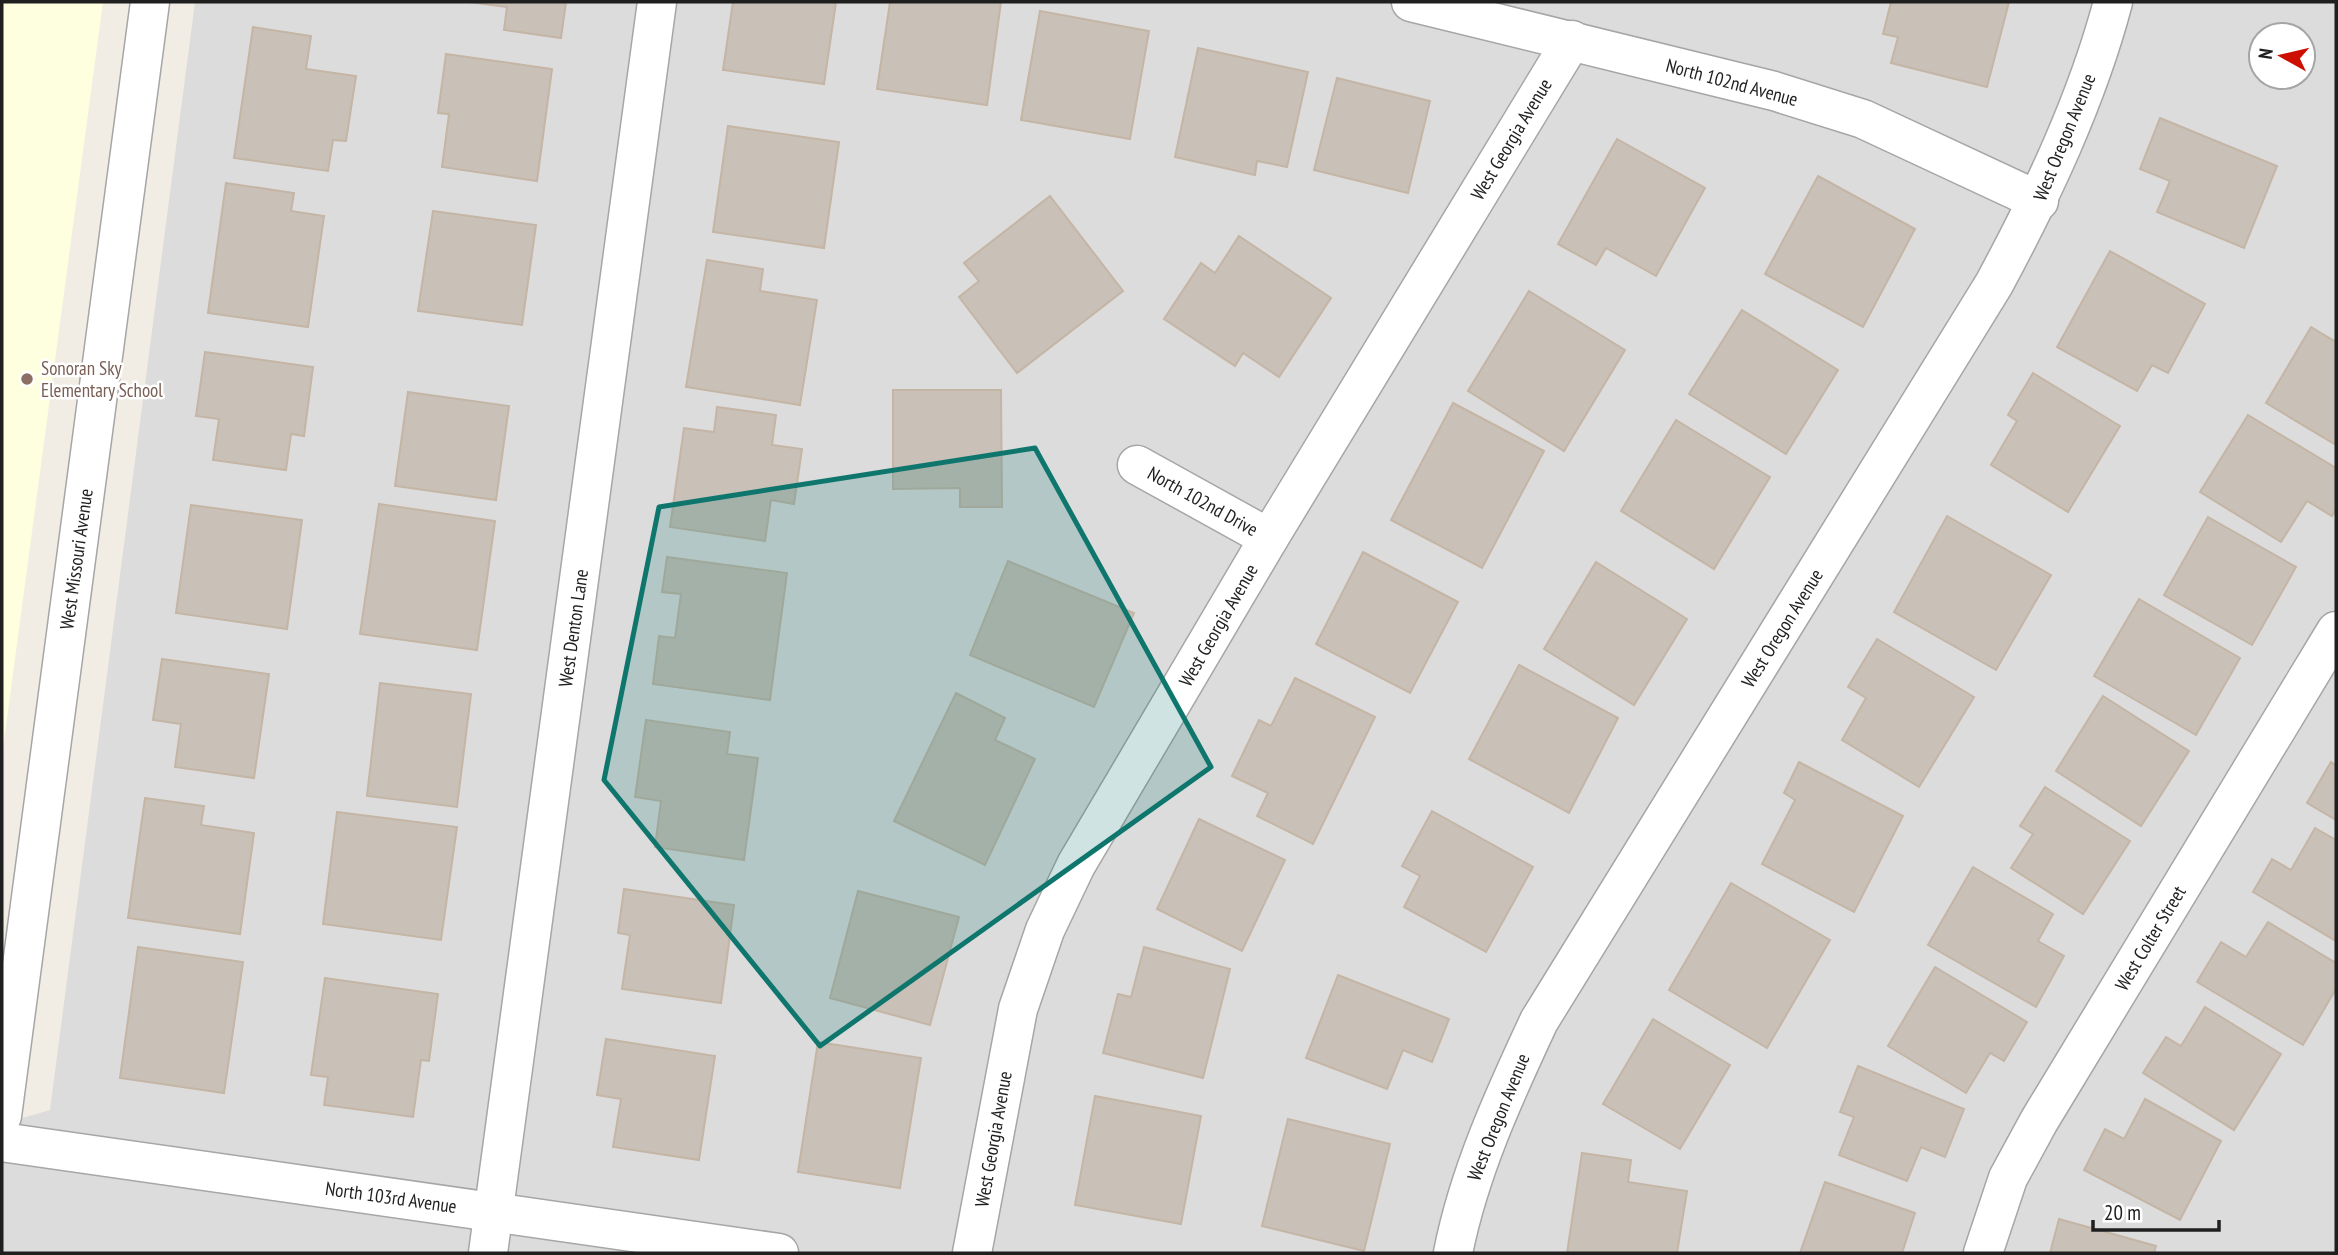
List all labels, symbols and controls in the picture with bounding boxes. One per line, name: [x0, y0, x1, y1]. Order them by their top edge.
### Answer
north arrow: [2247, 21, 2317, 91]
text: N: [2253, 47, 2278, 60]
street label: North 102nd Avenue: [1663, 53, 1801, 111]
street label: West Oregon Avenue: [2028, 70, 2101, 204]
street label: West Georgia Avenue: [1465, 74, 1557, 204]
place label: Sonoran Sky Elementary School: [41, 356, 163, 402]
marker: Sonoran Sky Elementary School: [19, 371, 35, 387]
street label: North 102nd Drive: [1144, 461, 1263, 541]
street label: West Missouri Avenue: [54, 487, 98, 631]
street label: West Georgia Avenue: [1173, 559, 1263, 691]
street label: West Oregon Avenue: [1736, 564, 1828, 692]
street label: West Denton Lane: [553, 567, 593, 689]
street label: West Colter Street: [2109, 881, 2191, 995]
street label: West Oregon Avenue: [1462, 1050, 1535, 1184]
street label: West Georgia Avenue: [969, 1069, 1017, 1209]
street label: North 103rd Avenue: [324, 1176, 458, 1218]
scale bar: [2093, 1188, 2219, 1232]
text: 20 m: [2104, 1199, 2141, 1226]

